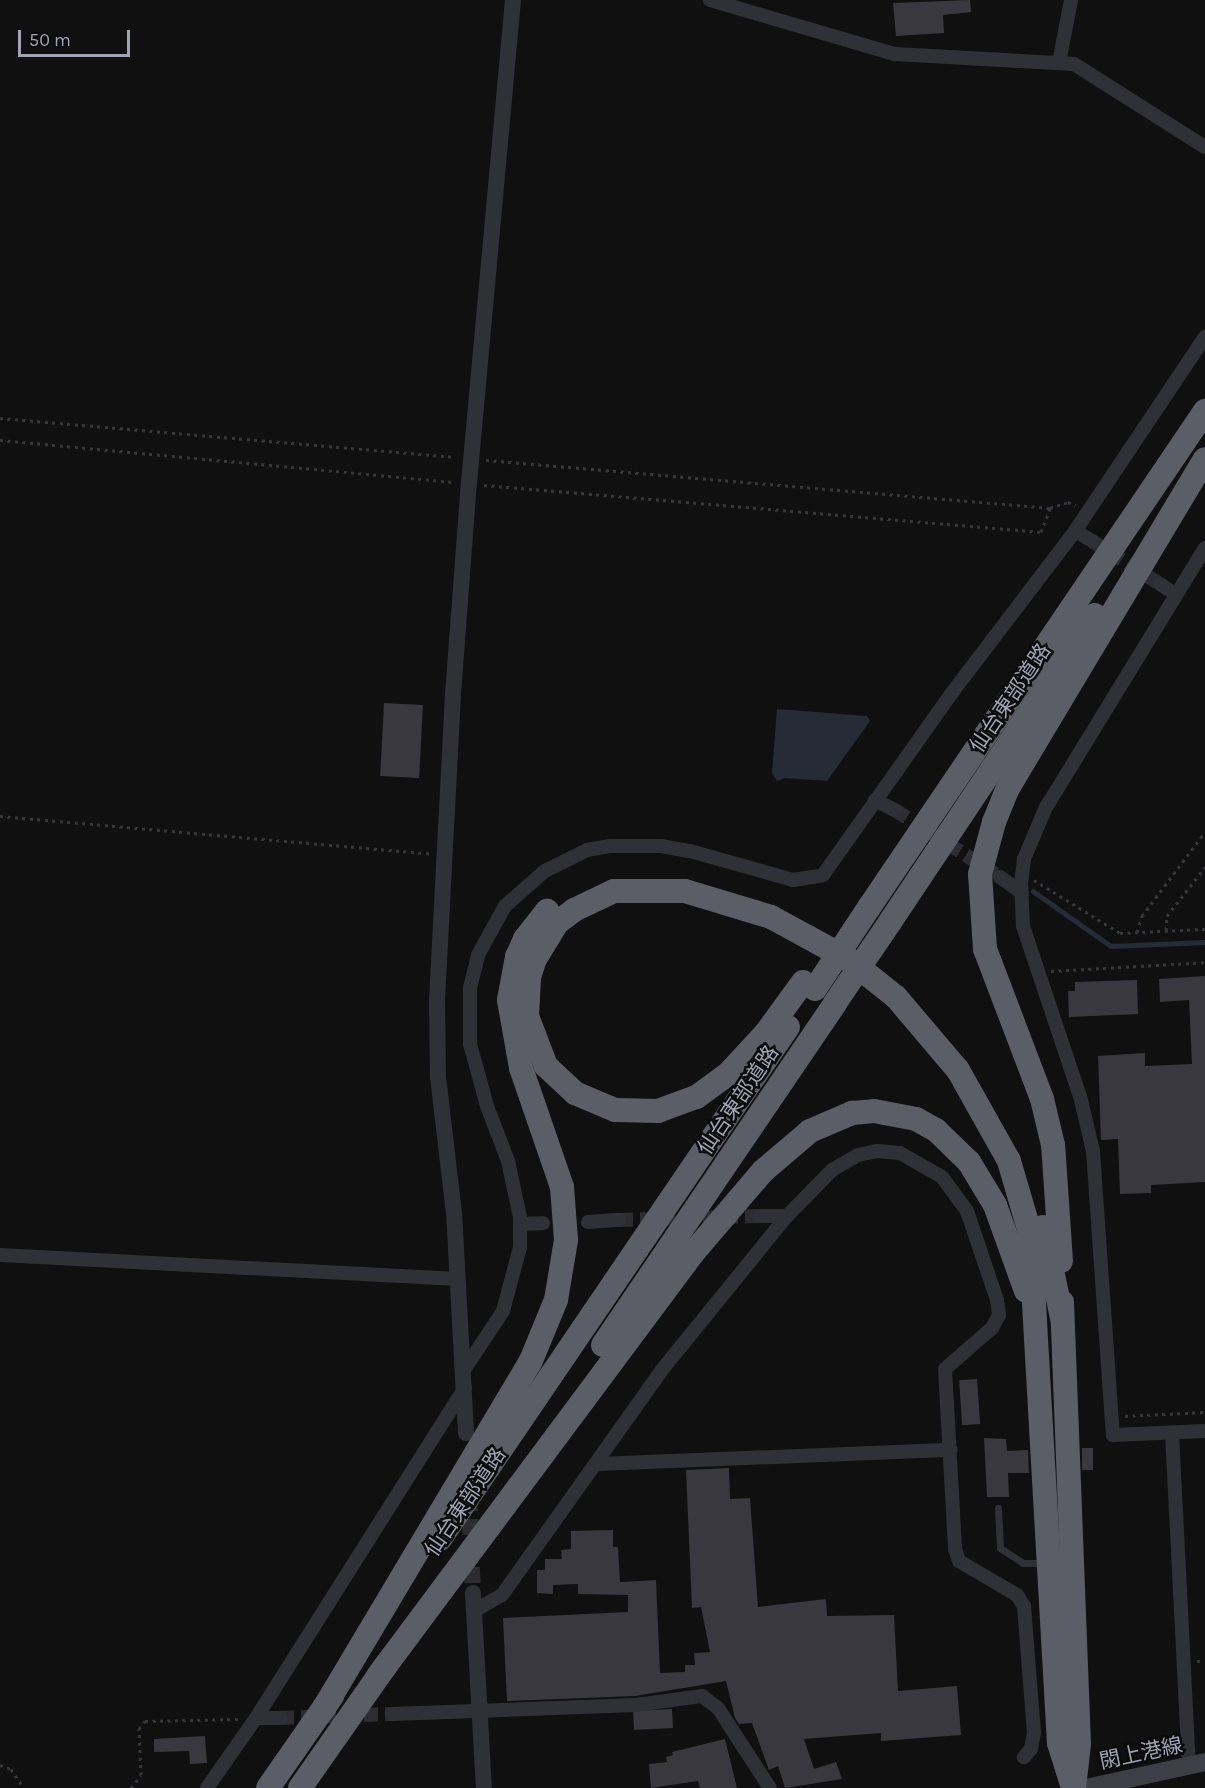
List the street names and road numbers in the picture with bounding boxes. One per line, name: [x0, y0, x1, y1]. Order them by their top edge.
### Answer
street label: 仙台東部道路: [964, 639, 1056, 757]
street label: 仙台東部道路: [692, 1041, 784, 1159]
street label: 仙台東部道路: [419, 1443, 511, 1561]
street label: 閖上港線: [1097, 1732, 1185, 1774]

